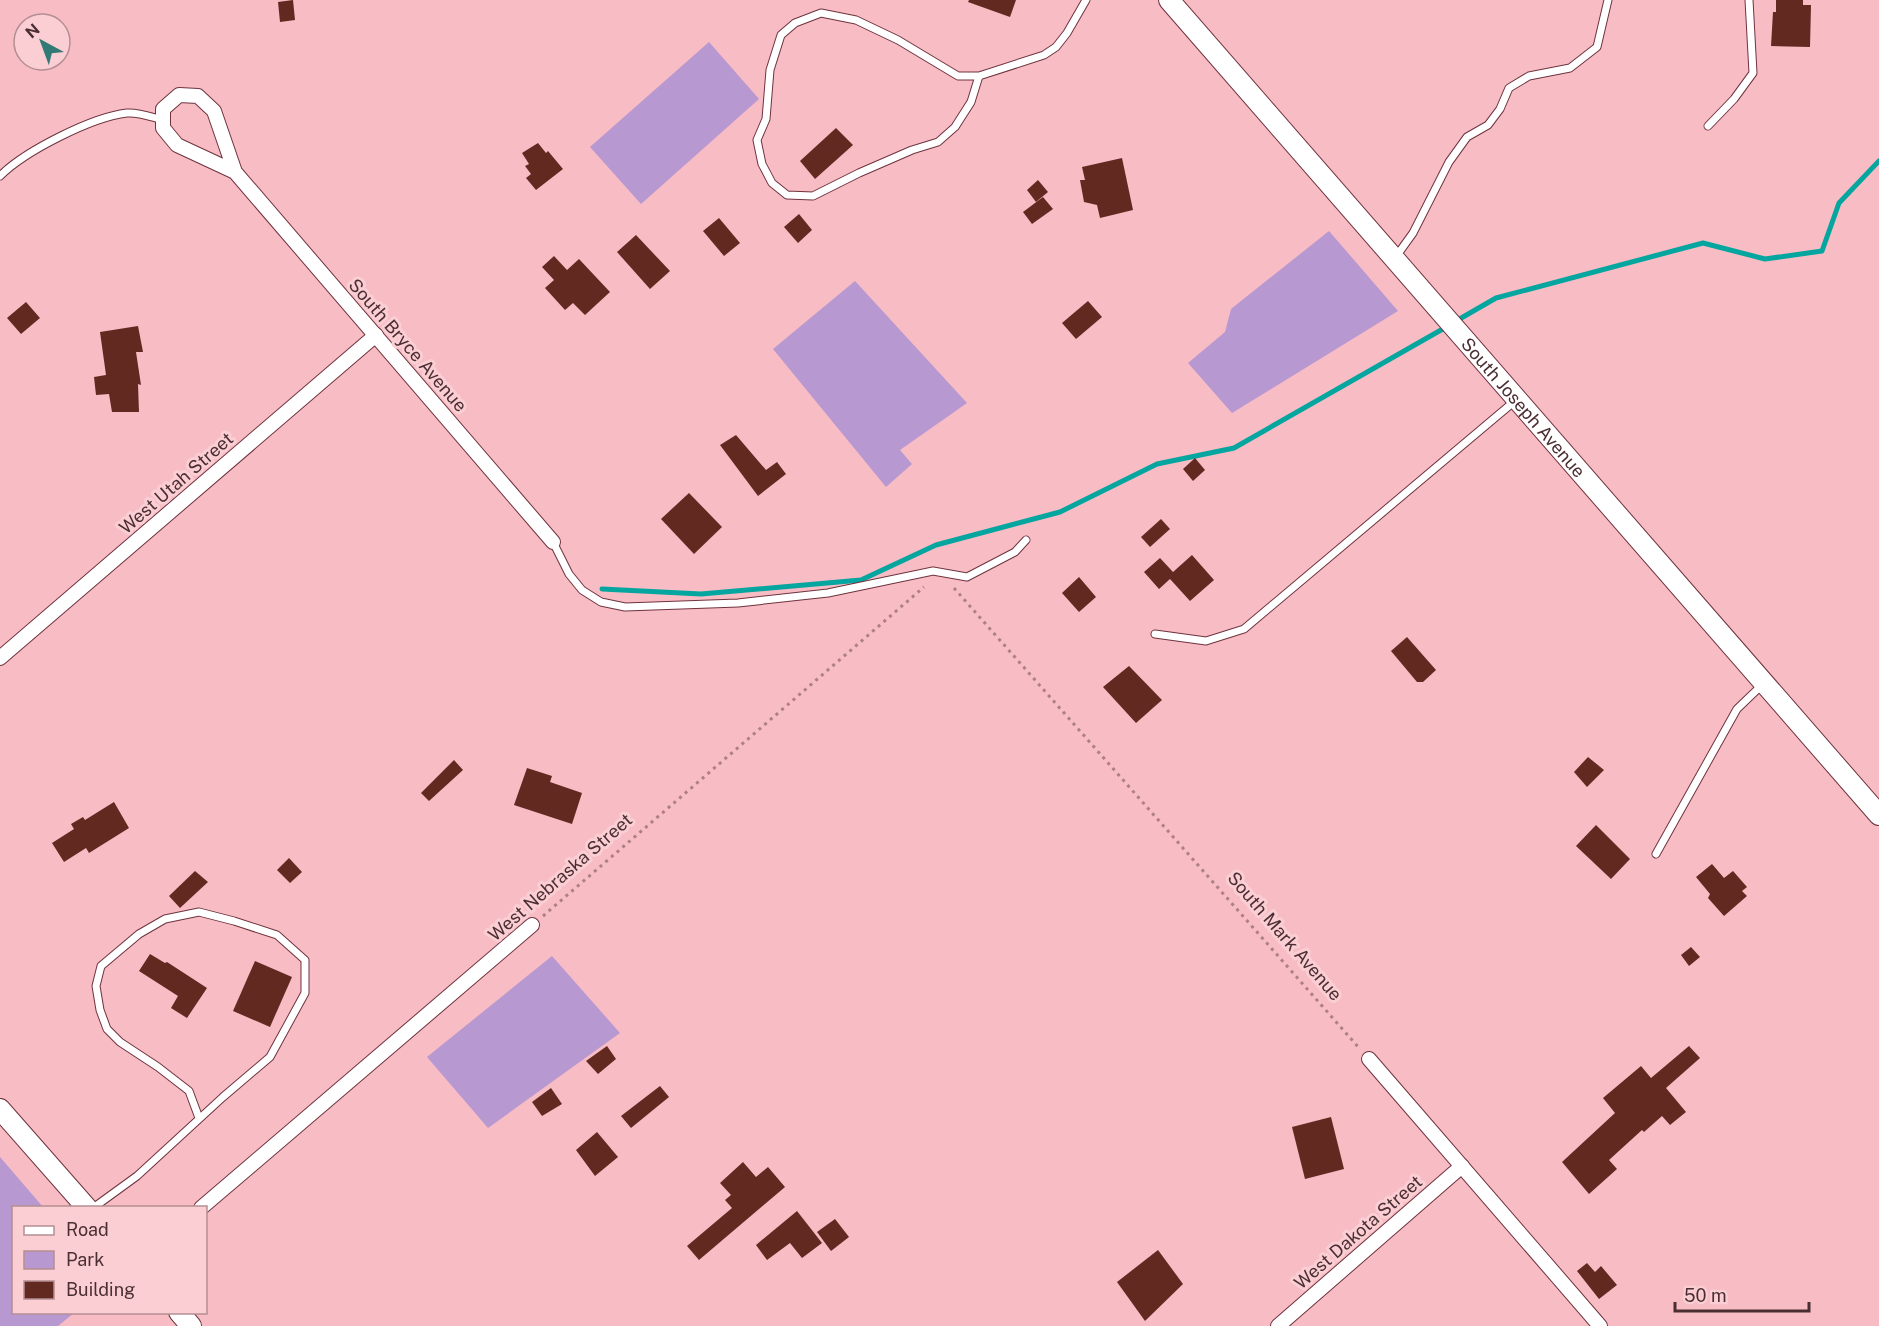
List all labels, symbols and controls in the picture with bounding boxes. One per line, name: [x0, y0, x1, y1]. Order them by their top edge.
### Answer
north arrow: [12, 12, 72, 72]
text: N: [22, 20, 43, 42]
street label: South Bryce Avenue: [345, 274, 471, 416]
street label: South Joseph Avenue: [1457, 333, 1590, 481]
street label: West Utah Street: [115, 428, 237, 538]
street label: West Nebraska Street: [484, 809, 636, 945]
street label: South Mark Avenue: [1223, 867, 1347, 1005]
street label: West Dakota Street: [1290, 1171, 1426, 1293]
legend: [12, 1206, 207, 1314]
text: Road: [66, 1219, 109, 1240]
text: Park: [66, 1249, 104, 1270]
scale bar: [1675, 1275, 1808, 1313]
text: Building: [66, 1279, 135, 1300]
text: 50 m: [1684, 1285, 1727, 1306]

